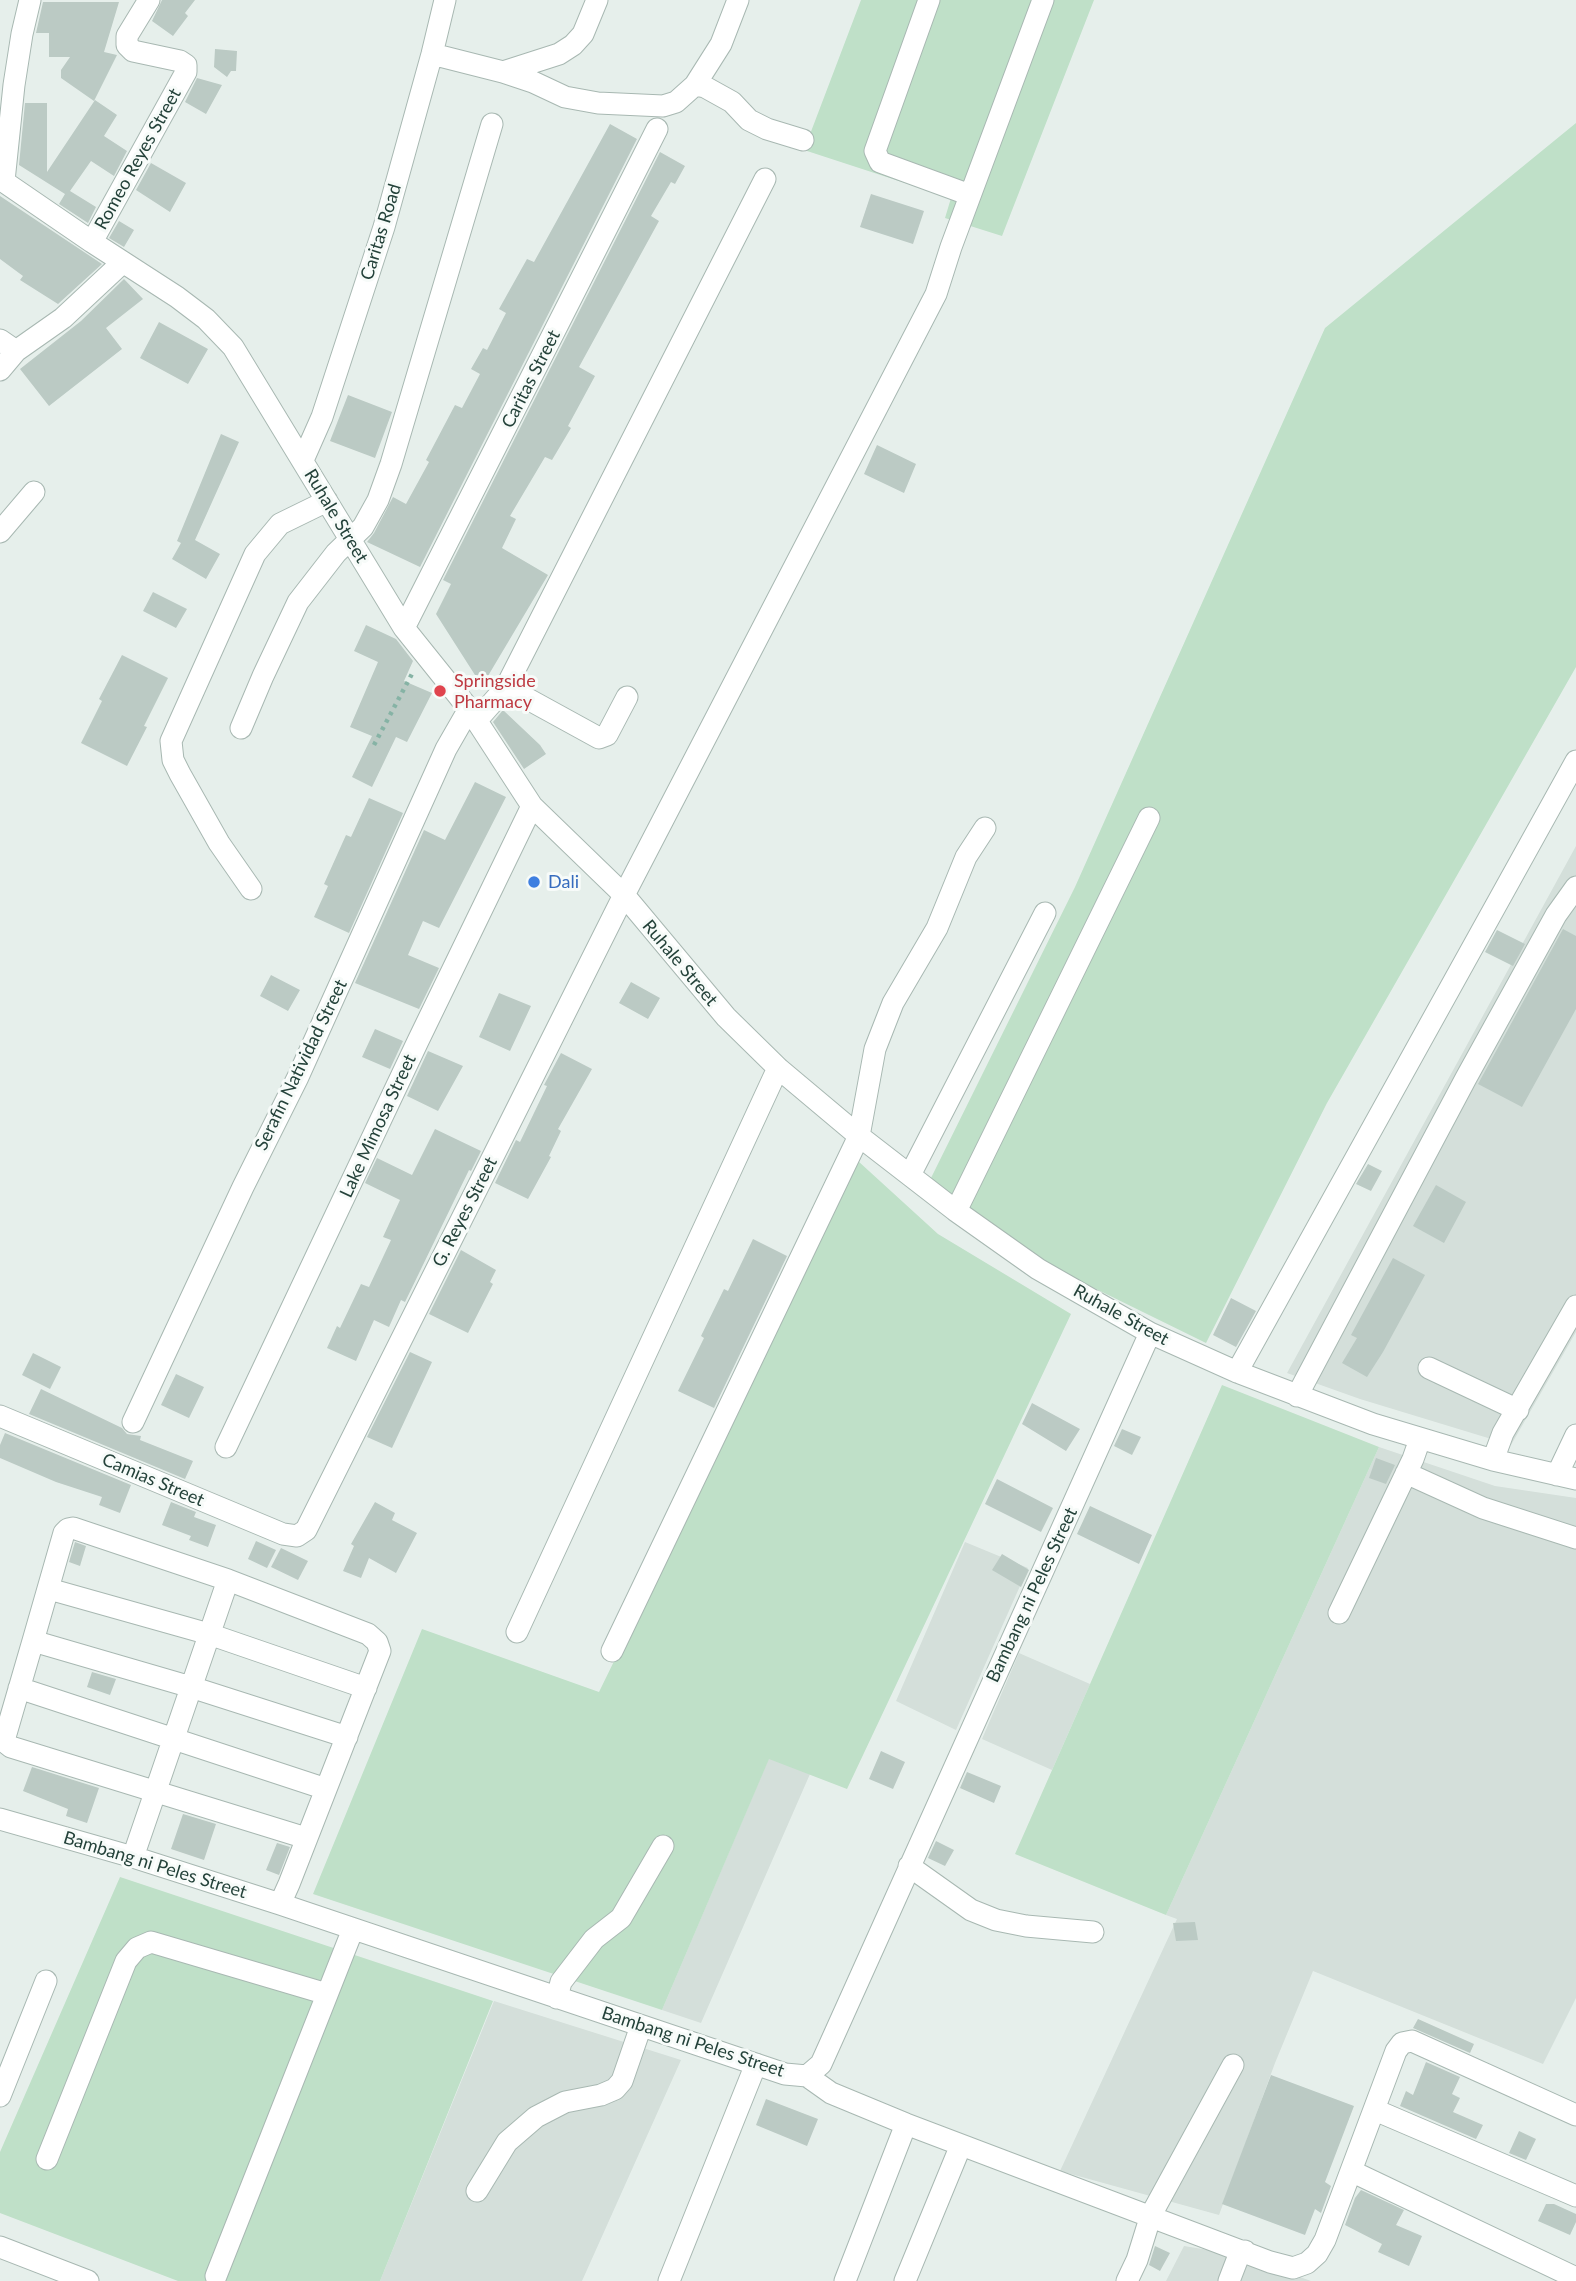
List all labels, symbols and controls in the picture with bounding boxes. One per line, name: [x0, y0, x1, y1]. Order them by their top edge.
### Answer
street label: Romeo Reyes Street: [90, 85, 186, 233]
street label: Caritas Road: [356, 181, 406, 283]
street label: Caritas Street: [497, 326, 565, 432]
street label: Ruhale Street: [300, 465, 372, 567]
place label: Springside Pharmacy: [454, 670, 536, 712]
marker: Springside Pharmacy: [432, 683, 448, 699]
place label: Dali: [548, 871, 579, 893]
marker: Dali: [526, 874, 542, 890]
street label: Ruhale Street: [638, 916, 722, 1010]
street label: Serafin Natividad Street: [250, 976, 352, 1154]
street label: Lake Mimosa Street: [335, 1051, 421, 1201]
street label: G. Reyes Street: [428, 1154, 502, 1270]
street label: Ruhale Street: [1070, 1280, 1172, 1350]
street label: Camias Street: [99, 1449, 207, 1511]
street label: Bambang ni Peles Street: [982, 1504, 1082, 1686]
street label: Bambang ni Peles Street: [61, 1827, 249, 1903]
street label: Bambang ni Peles Street: [599, 2002, 787, 2082]

